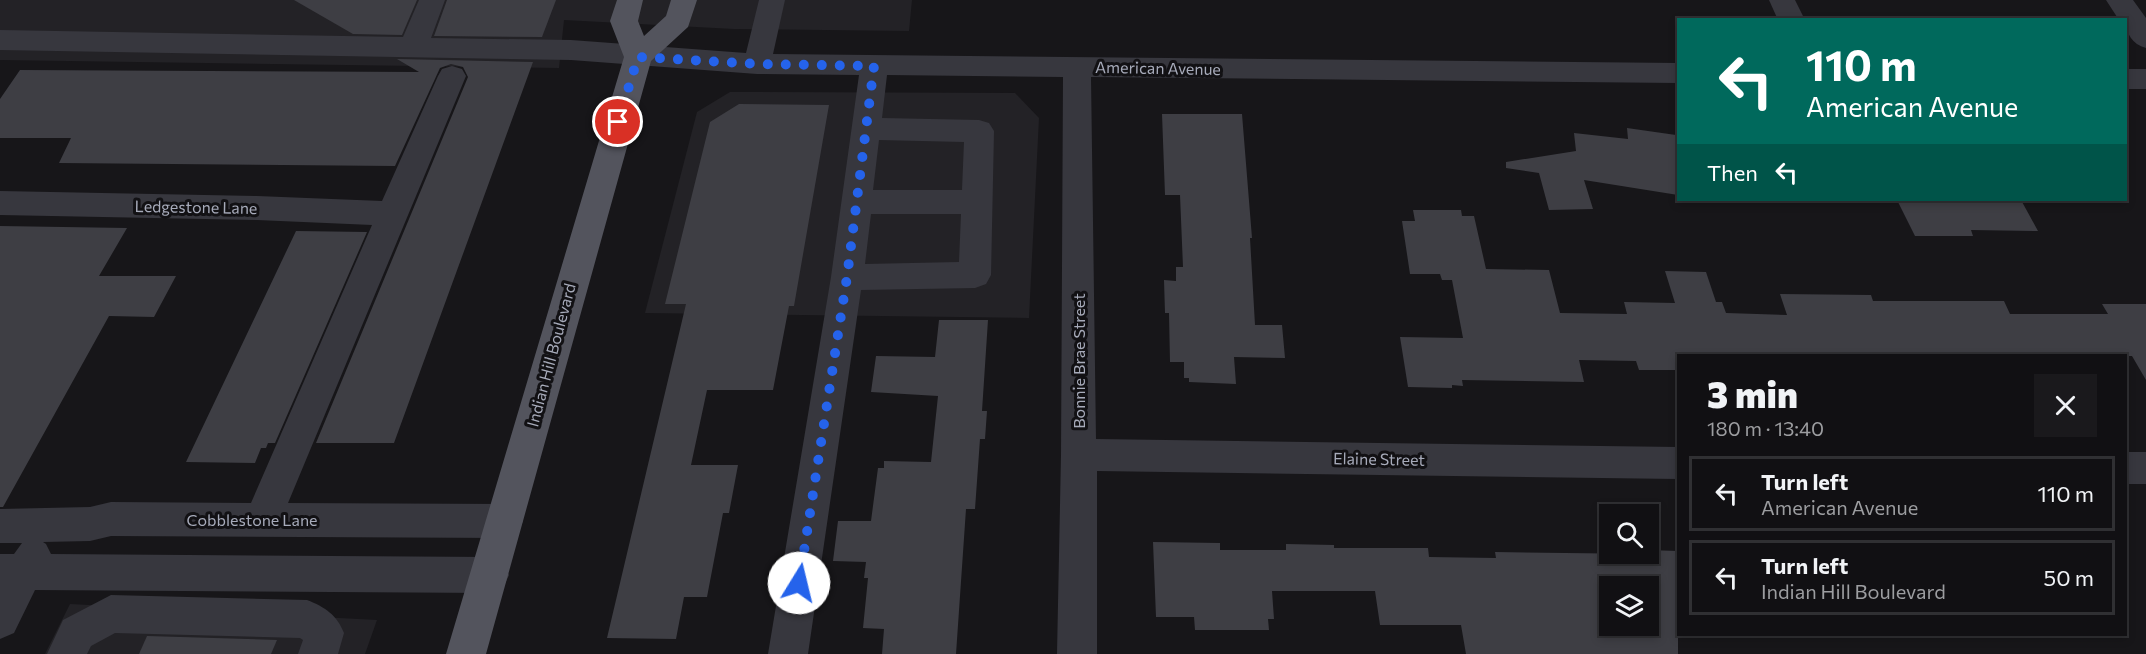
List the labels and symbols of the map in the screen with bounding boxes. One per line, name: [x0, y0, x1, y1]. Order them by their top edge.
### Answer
street label: American Avenue: [1095, 57, 1221, 78]
pin: [592, 96, 643, 147]
street label: Ledgestone Lane: [134, 196, 258, 217]
street label: Indian Hill Boulevard: [522, 281, 579, 429]
street label: Bonnie Brae Street: [1069, 293, 1088, 429]
street label: Elaine Street: [1333, 448, 1426, 469]
street label: Cobblestone Lane: [187, 510, 318, 529]
position arrow: [767, 551, 831, 615]

